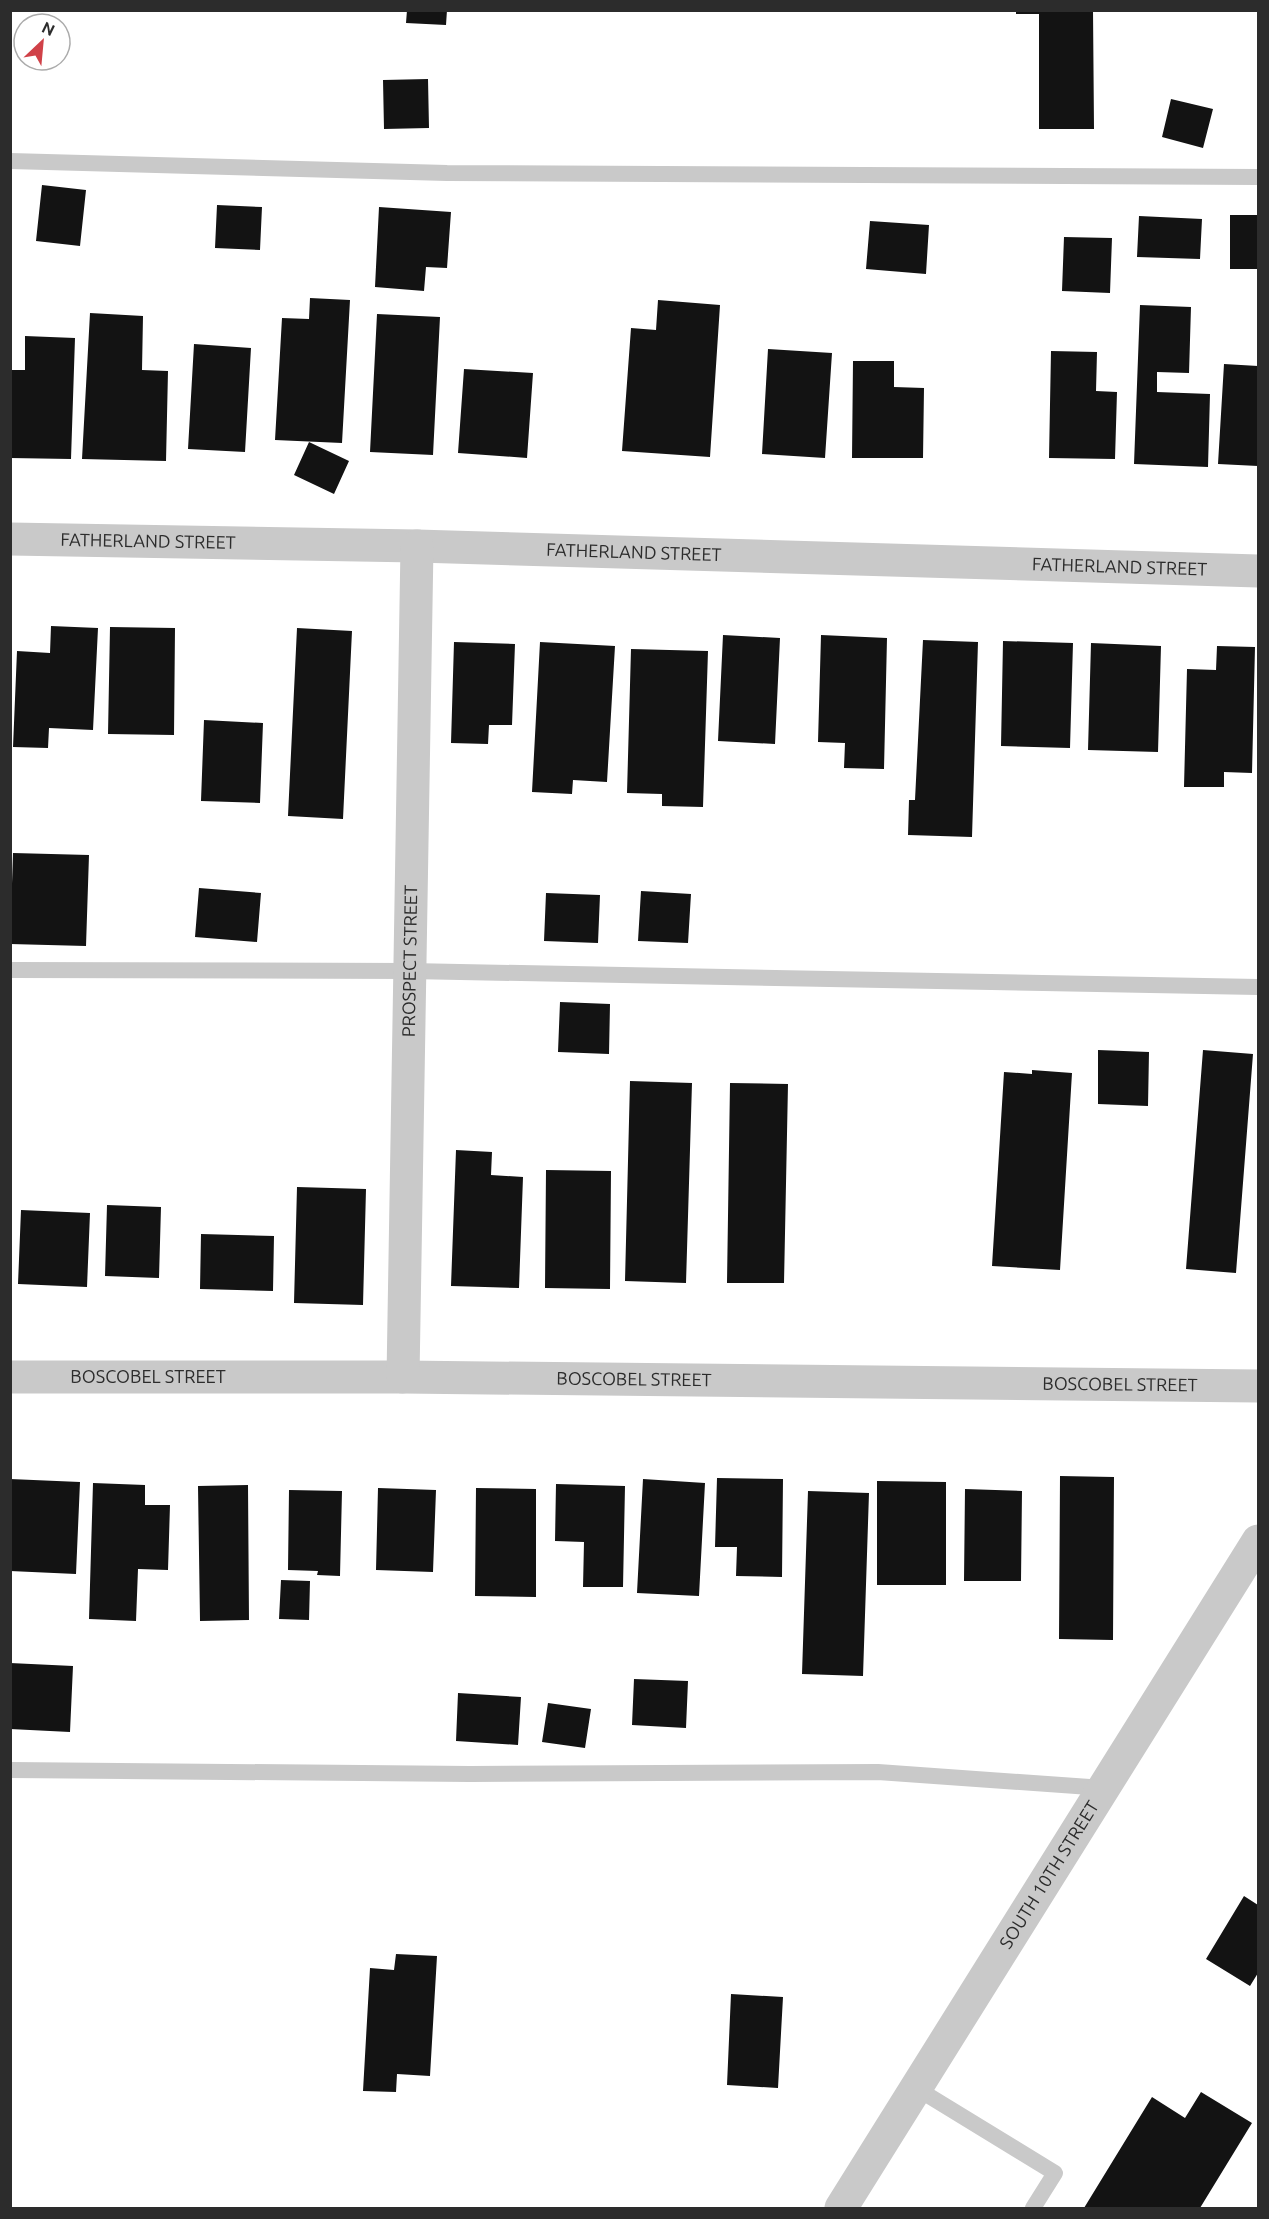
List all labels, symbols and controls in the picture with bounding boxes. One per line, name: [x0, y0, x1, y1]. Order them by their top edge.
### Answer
north arrow: [12, 12, 72, 72]
text: N: [39, 18, 58, 39]
street label: FATHERLAND STREET: [60, 529, 236, 552]
street label: FATHERLAND STREET: [546, 539, 722, 564]
street label: FATHERLAND STREET: [1032, 553, 1208, 578]
street label: PROSPECT STREET: [398, 885, 420, 1037]
street label: BOSCOBEL STREET: [70, 1366, 226, 1386]
street label: BOSCOBEL STREET: [556, 1368, 712, 1389]
street label: BOSCOBEL STREET: [1042, 1373, 1198, 1394]
street label: SOUTH 10TH STREET: [995, 1797, 1102, 1952]

